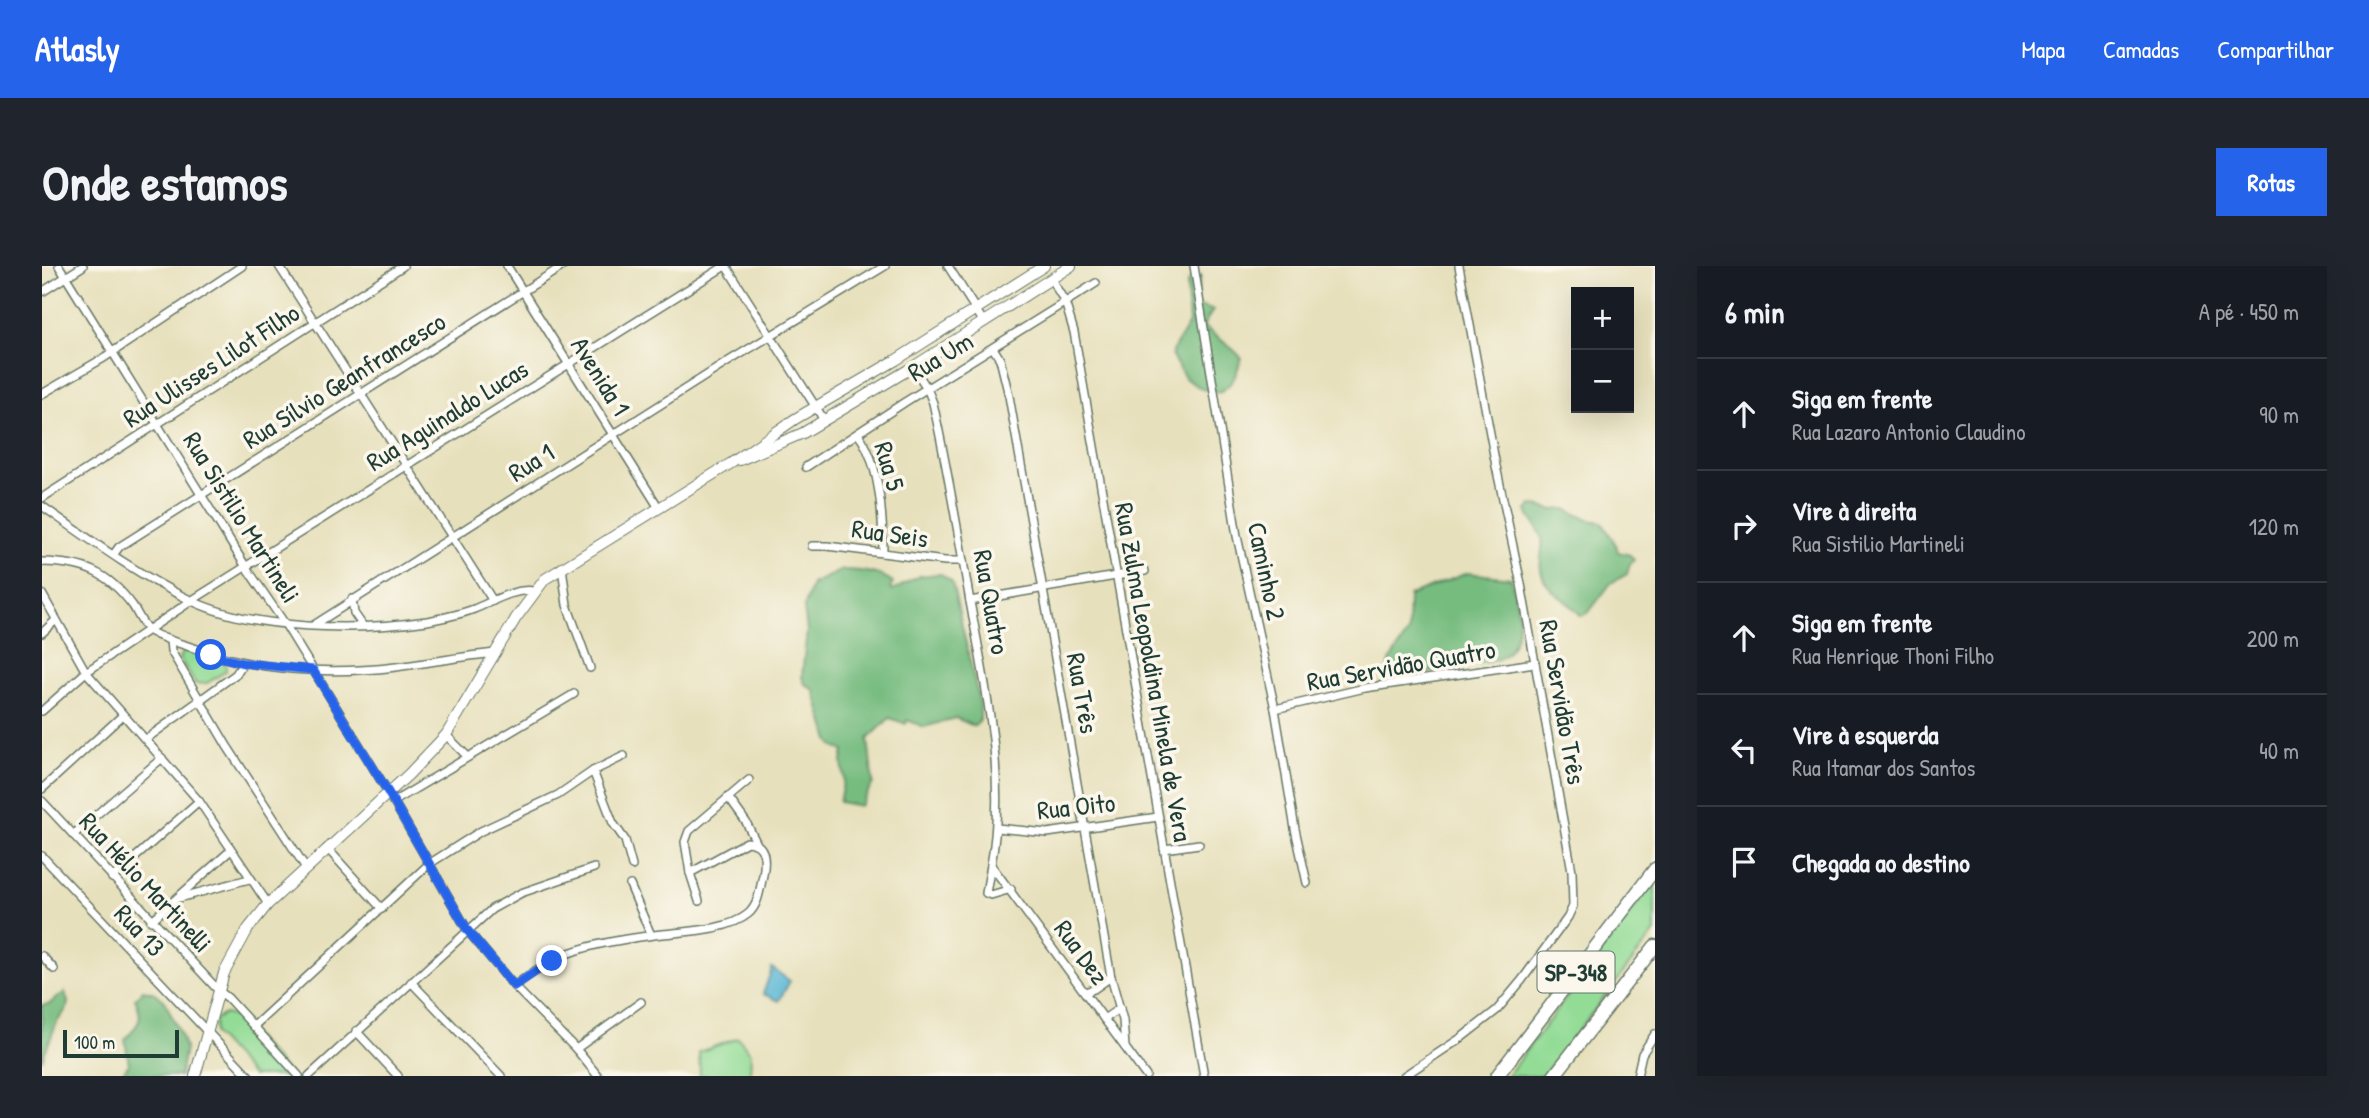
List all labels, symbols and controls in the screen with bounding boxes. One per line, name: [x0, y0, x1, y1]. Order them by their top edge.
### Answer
text: Atlasly: [35, 27, 120, 71]
text: Mapa: [2022, 33, 2065, 65]
text: Camadas: [2103, 33, 2179, 65]
text: Compartilhar: [2217, 33, 2334, 65]
button: Rotas: [2216, 148, 2327, 216]
text: Onde estamos: [42, 149, 288, 215]
map controls: [1571, 287, 1634, 413]
button: +: [1571, 287, 1634, 350]
text: 6 min: [1725, 292, 1785, 332]
street label: Rua Ulisses Lilot Filho: [116, 295, 306, 435]
text: A pé · 450 m: [2199, 296, 2299, 327]
street label: Rua Sílvio Geanfrancesco: [236, 303, 452, 457]
street label: Rua Um: [901, 323, 979, 389]
street label: Avenida 1: [563, 330, 639, 422]
button: −: [1571, 350, 1634, 413]
street label: Rua Aguinaldo Lucas: [359, 351, 535, 479]
text: Siga em frente: [1792, 381, 1932, 416]
icon: ahead: [1725, 395, 1763, 433]
text: 90 m: [2259, 399, 2299, 430]
text: Rua Lazaro Antonio Claudino: [1792, 416, 2025, 447]
street label: Rua Sistilio Martineli: [175, 425, 309, 609]
street label: Rua 1: [501, 434, 561, 490]
street label: Rua 5: [866, 437, 914, 495]
text: Vire à direita: [1792, 493, 1916, 528]
street label: Rua Zulma Leopoldina Minela de Vera: [1107, 500, 1201, 844]
icon: right: [1725, 507, 1763, 545]
street label: Rua Seis: [850, 510, 930, 556]
text: 120 m: [2249, 511, 2299, 542]
street label: Caminho 2: [1240, 519, 1294, 623]
text: Rua Sistilio Martineli: [1792, 528, 1965, 559]
street label: Rua Quatro: [966, 547, 1018, 657]
text: Siga em frente: [1792, 605, 1932, 640]
street label: Rua Servidão Três: [1531, 617, 1595, 787]
icon: ahead: [1725, 619, 1763, 657]
text: 200 m: [2247, 623, 2299, 654]
street label: Rua Servidão Quatro: [1304, 631, 1498, 699]
route start: [195, 639, 226, 670]
text: Rua Henrique Thoni Filho: [1792, 640, 1994, 671]
street label: Rua Três: [1059, 650, 1107, 736]
text: Vire à esquerda: [1792, 717, 1938, 752]
icon: left: [1725, 731, 1763, 769]
text: 40 m: [2259, 735, 2299, 766]
text: Rua Itamar dos Santos: [1792, 752, 1975, 783]
street label: Rua Oito: [1035, 785, 1117, 827]
street label: Rua Hélio Martinelli: [72, 804, 220, 960]
icon: arrive: [1725, 843, 1763, 881]
text: Chegada ao destino: [1792, 845, 1970, 880]
street label: Rua 13: [107, 896, 173, 964]
street label: Rua Dez: [1047, 913, 1117, 991]
route end: [536, 945, 567, 976]
road number: SP-348: [1538, 952, 1614, 992]
scale bar: [63, 1027, 178, 1059]
text: 100 m: [74, 1029, 115, 1055]

